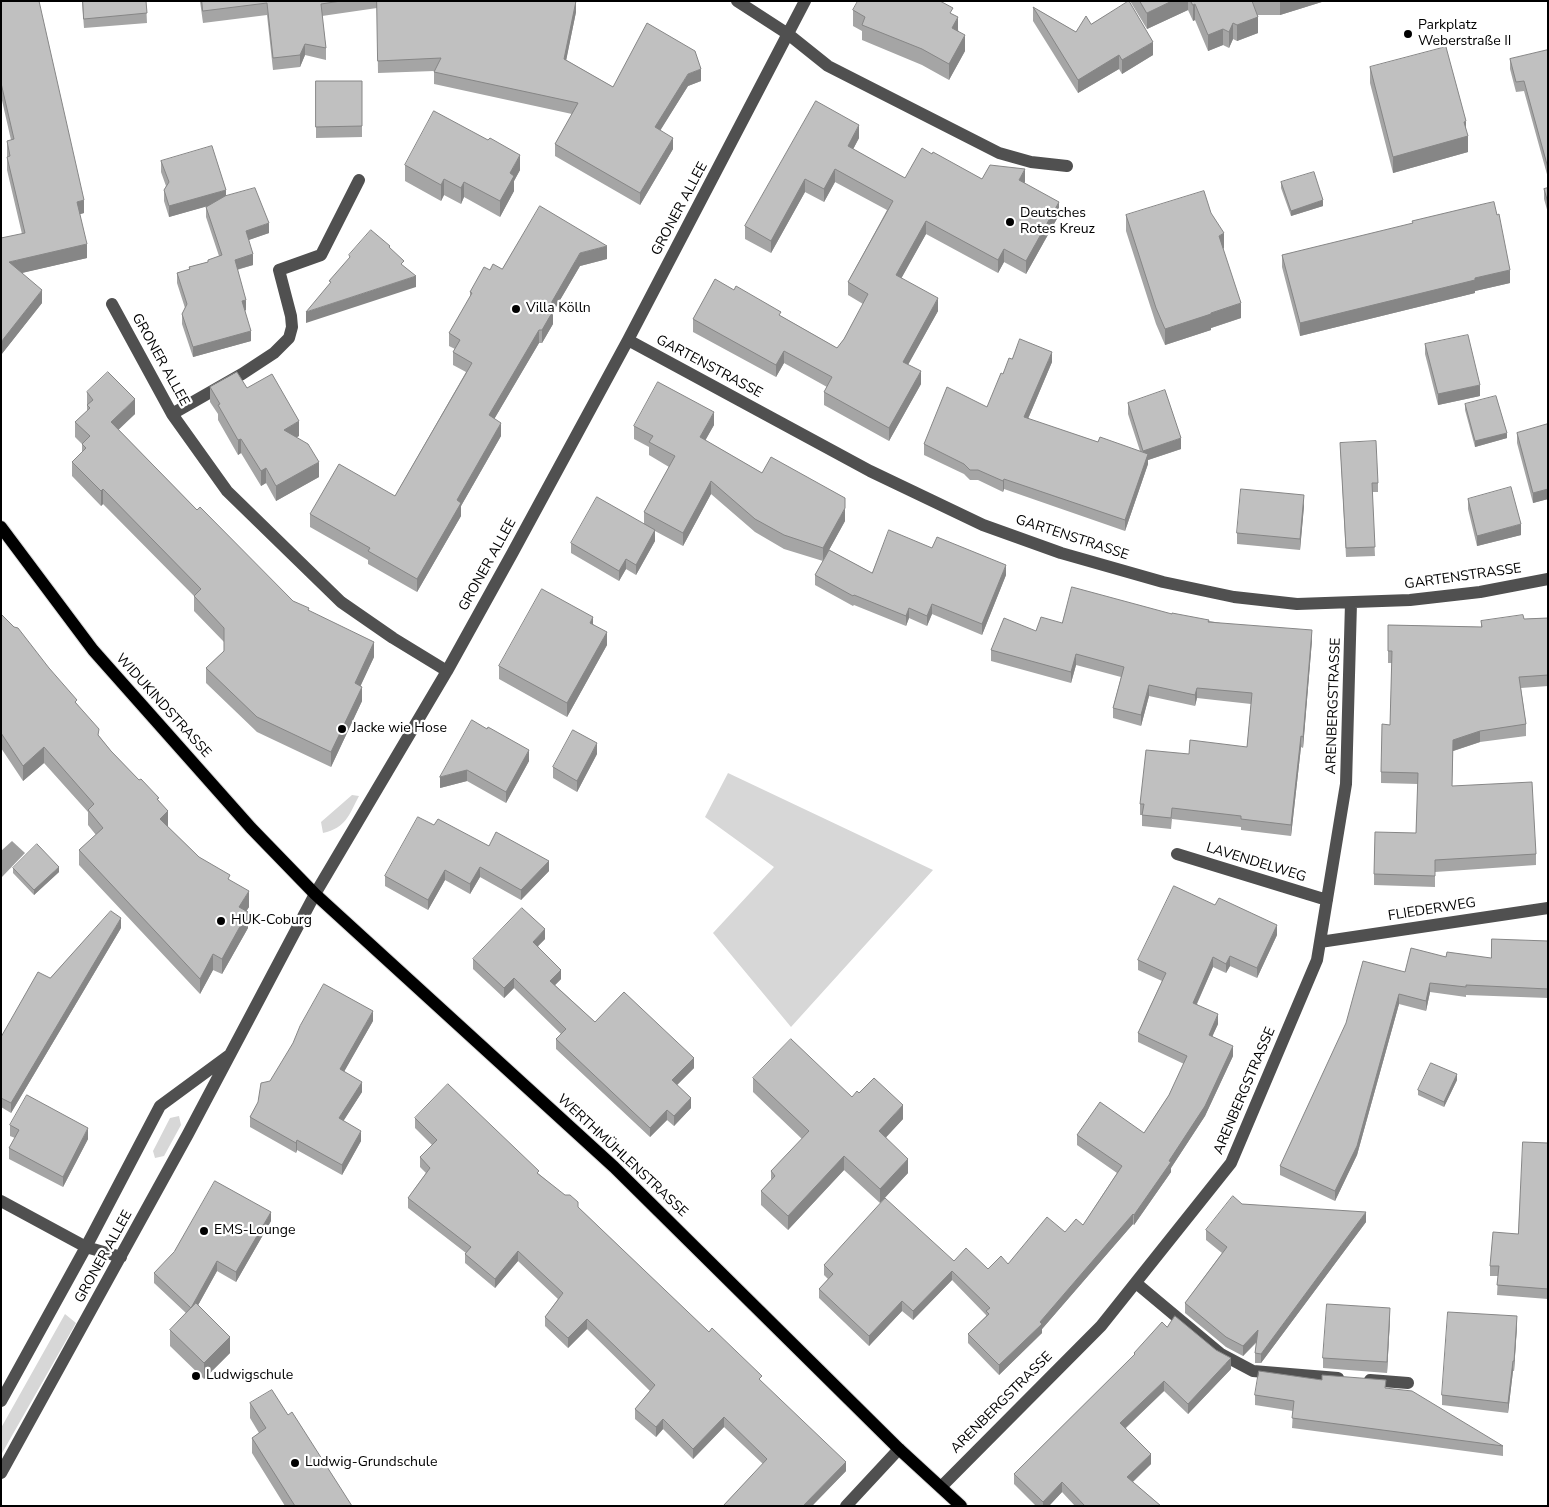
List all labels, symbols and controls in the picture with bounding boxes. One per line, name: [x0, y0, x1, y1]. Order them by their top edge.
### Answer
place label: Parkplatz Weberstraße II: [1418, 18, 1511, 50]
marker: Parkplatz Weberstraße II: [1402, 28, 1414, 40]
street label: GRONER ALLEE: [648, 159, 712, 259]
place label: Deutsches Rotes Kreuz: [1020, 206, 1095, 238]
marker: Deutsches Rotes Kreuz: [1004, 216, 1016, 228]
place label: Villa Kölln: [526, 301, 591, 317]
marker: Villa Kölln: [510, 303, 522, 315]
street label: GRONER ALLEE: [128, 311, 192, 409]
street label: GARTENSTRASSE: [653, 332, 765, 402]
street label: GARTENSTRASSE: [1013, 512, 1131, 564]
street label: GRONER ALLEE: [456, 516, 520, 614]
street label: GARTENSTRASSE: [1403, 560, 1523, 594]
street label: ARENBERGSTRASSE: [1323, 637, 1345, 775]
street label: WIDUKINDSTRASSE: [112, 651, 214, 761]
place label: Jacke wie Hose: [352, 721, 447, 737]
marker: Jacke wie Hose: [336, 723, 348, 735]
street label: LAVENDELWEG: [1204, 840, 1308, 886]
street label: FLIEDERWEG: [1387, 895, 1477, 925]
place label: HUK-Coburg: [231, 913, 312, 929]
marker: HUK-Coburg: [215, 915, 227, 927]
street label: ARENBERGSTRASSE: [1211, 1025, 1279, 1157]
street label: WERTHMÜHLENSTRASSE: [553, 1091, 691, 1221]
street label: GRONER ALLEE: [72, 1208, 136, 1306]
place label: EMS-Lounge: [214, 1223, 295, 1239]
marker: EMS-Lounge: [198, 1225, 210, 1237]
street label: ARENBERGSTRASSE: [948, 1349, 1056, 1457]
place label: Ludwigschule: [206, 1368, 293, 1384]
marker: Ludwigschule: [190, 1370, 202, 1382]
place label: Ludwig-Grundschule: [305, 1455, 437, 1471]
marker: Ludwig-Grundschule: [289, 1457, 301, 1469]

